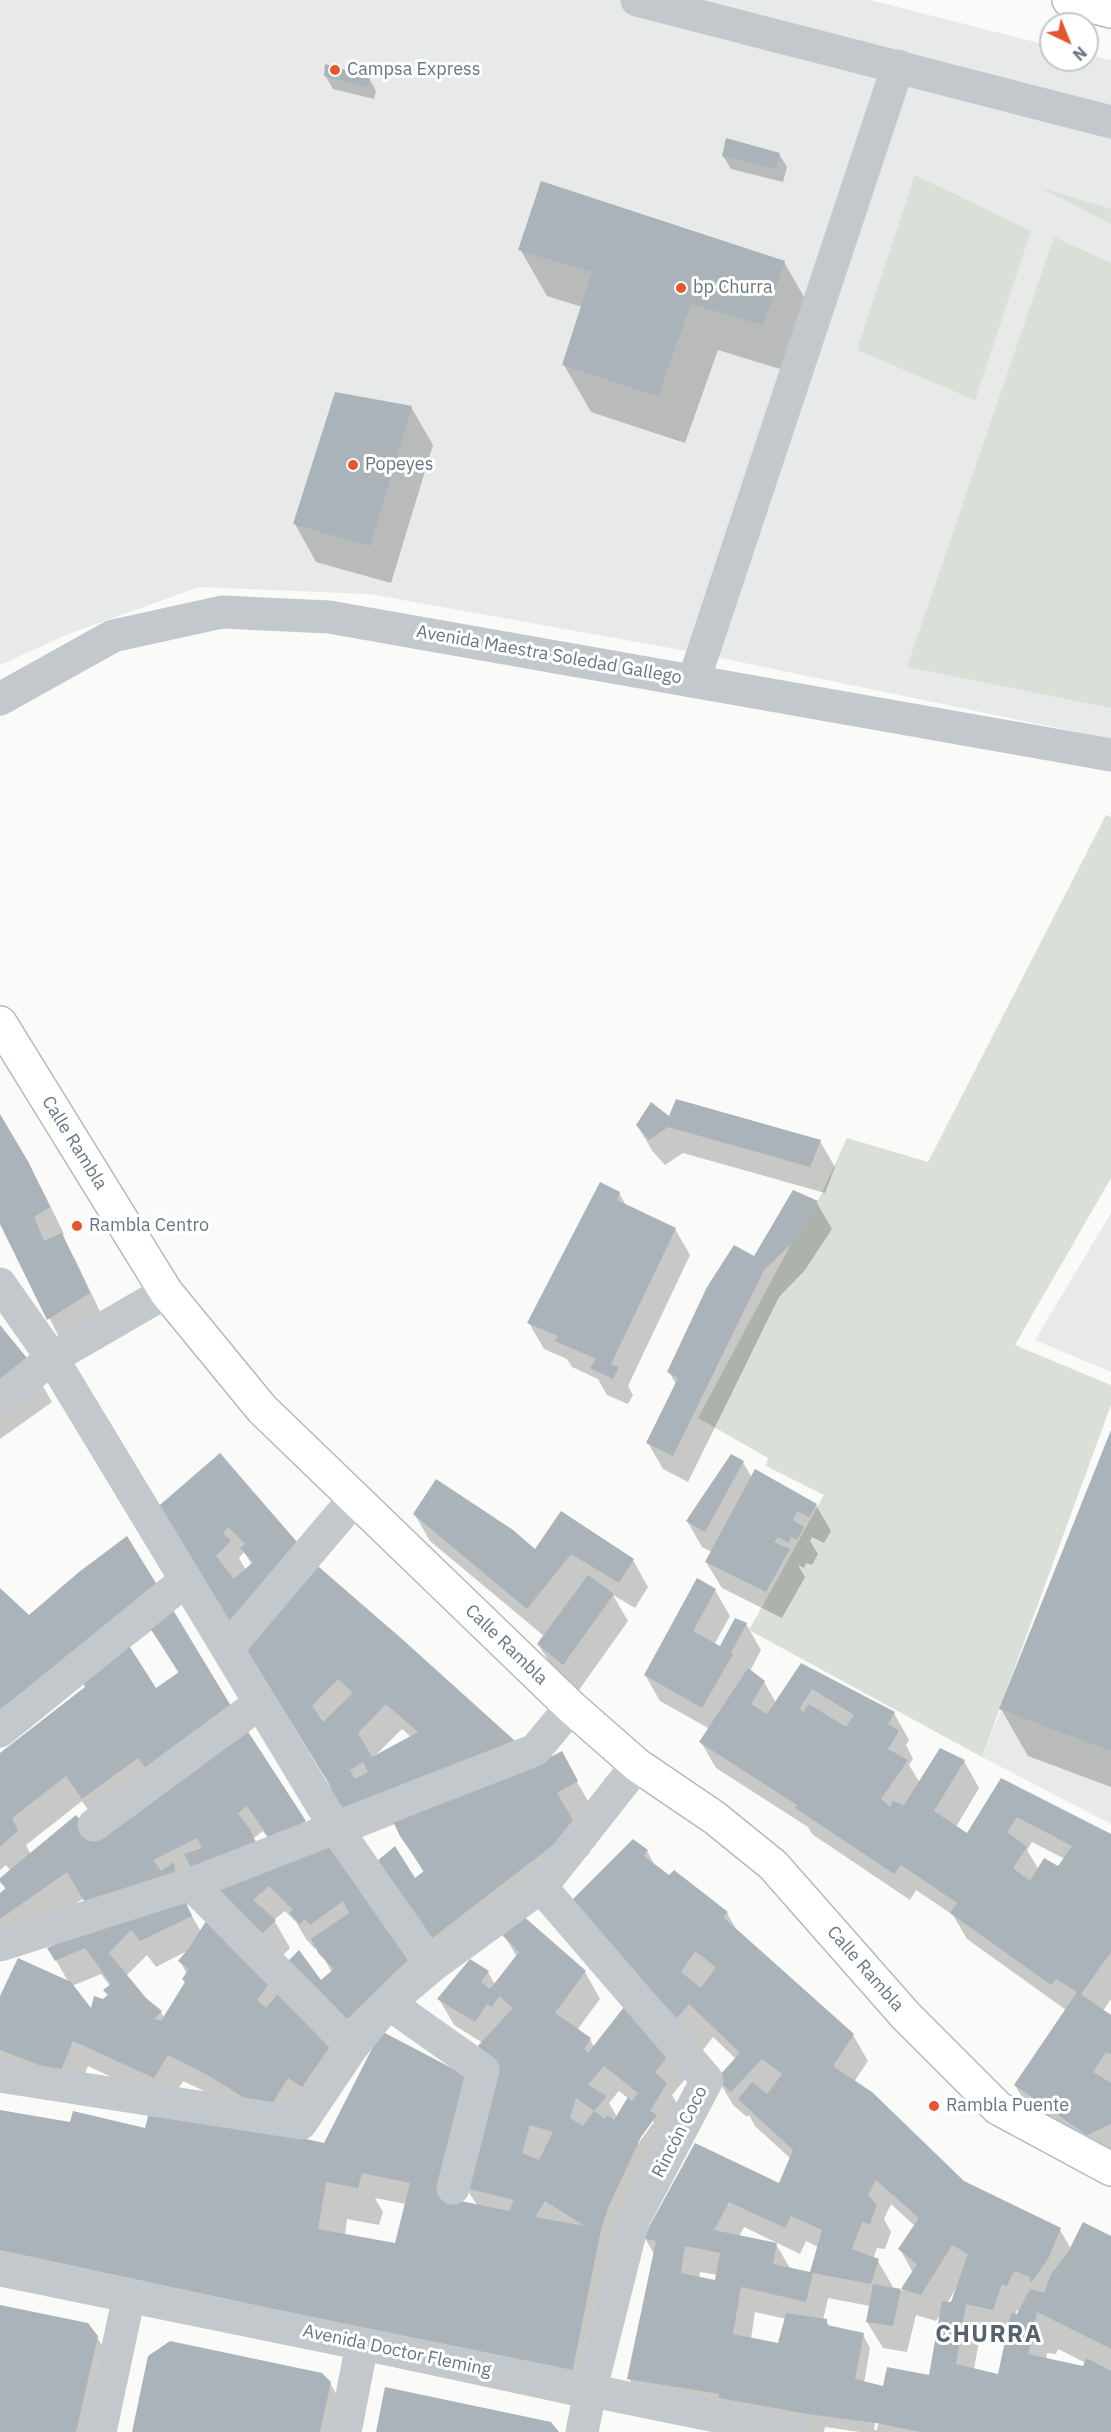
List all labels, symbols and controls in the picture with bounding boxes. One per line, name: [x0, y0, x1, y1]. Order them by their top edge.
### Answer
north arrow: [1039, 12, 1099, 72]
text: N: [1069, 42, 1091, 65]
place label: Campsa Express: [347, 59, 480, 81]
marker: Campsa Express: [328, 63, 342, 77]
place label: bp Churra: [693, 277, 773, 299]
marker: bp Churra: [674, 281, 688, 295]
place label: Popeyes: [365, 454, 433, 476]
marker: Popeyes: [346, 458, 360, 472]
street label: Avenida Maestra Soledad Gallego: [414, 621, 684, 689]
street label: Calle Rambla: [37, 1092, 111, 1194]
place label: Rambla Centro: [89, 1215, 209, 1237]
marker: Rambla Centro: [70, 1219, 84, 1233]
street label: Calle Rambla: [460, 1600, 552, 1690]
street label: Calle Rambla: [822, 1922, 908, 2016]
street label: Rincón Coco: [648, 2083, 712, 2181]
place label: Rambla Puente: [946, 2095, 1069, 2117]
marker: Rambla Puente: [927, 2099, 941, 2113]
street label: Avenida Doctor Fleming: [301, 2320, 493, 2382]
district label: CHURRA: [935, 2321, 1043, 2349]

